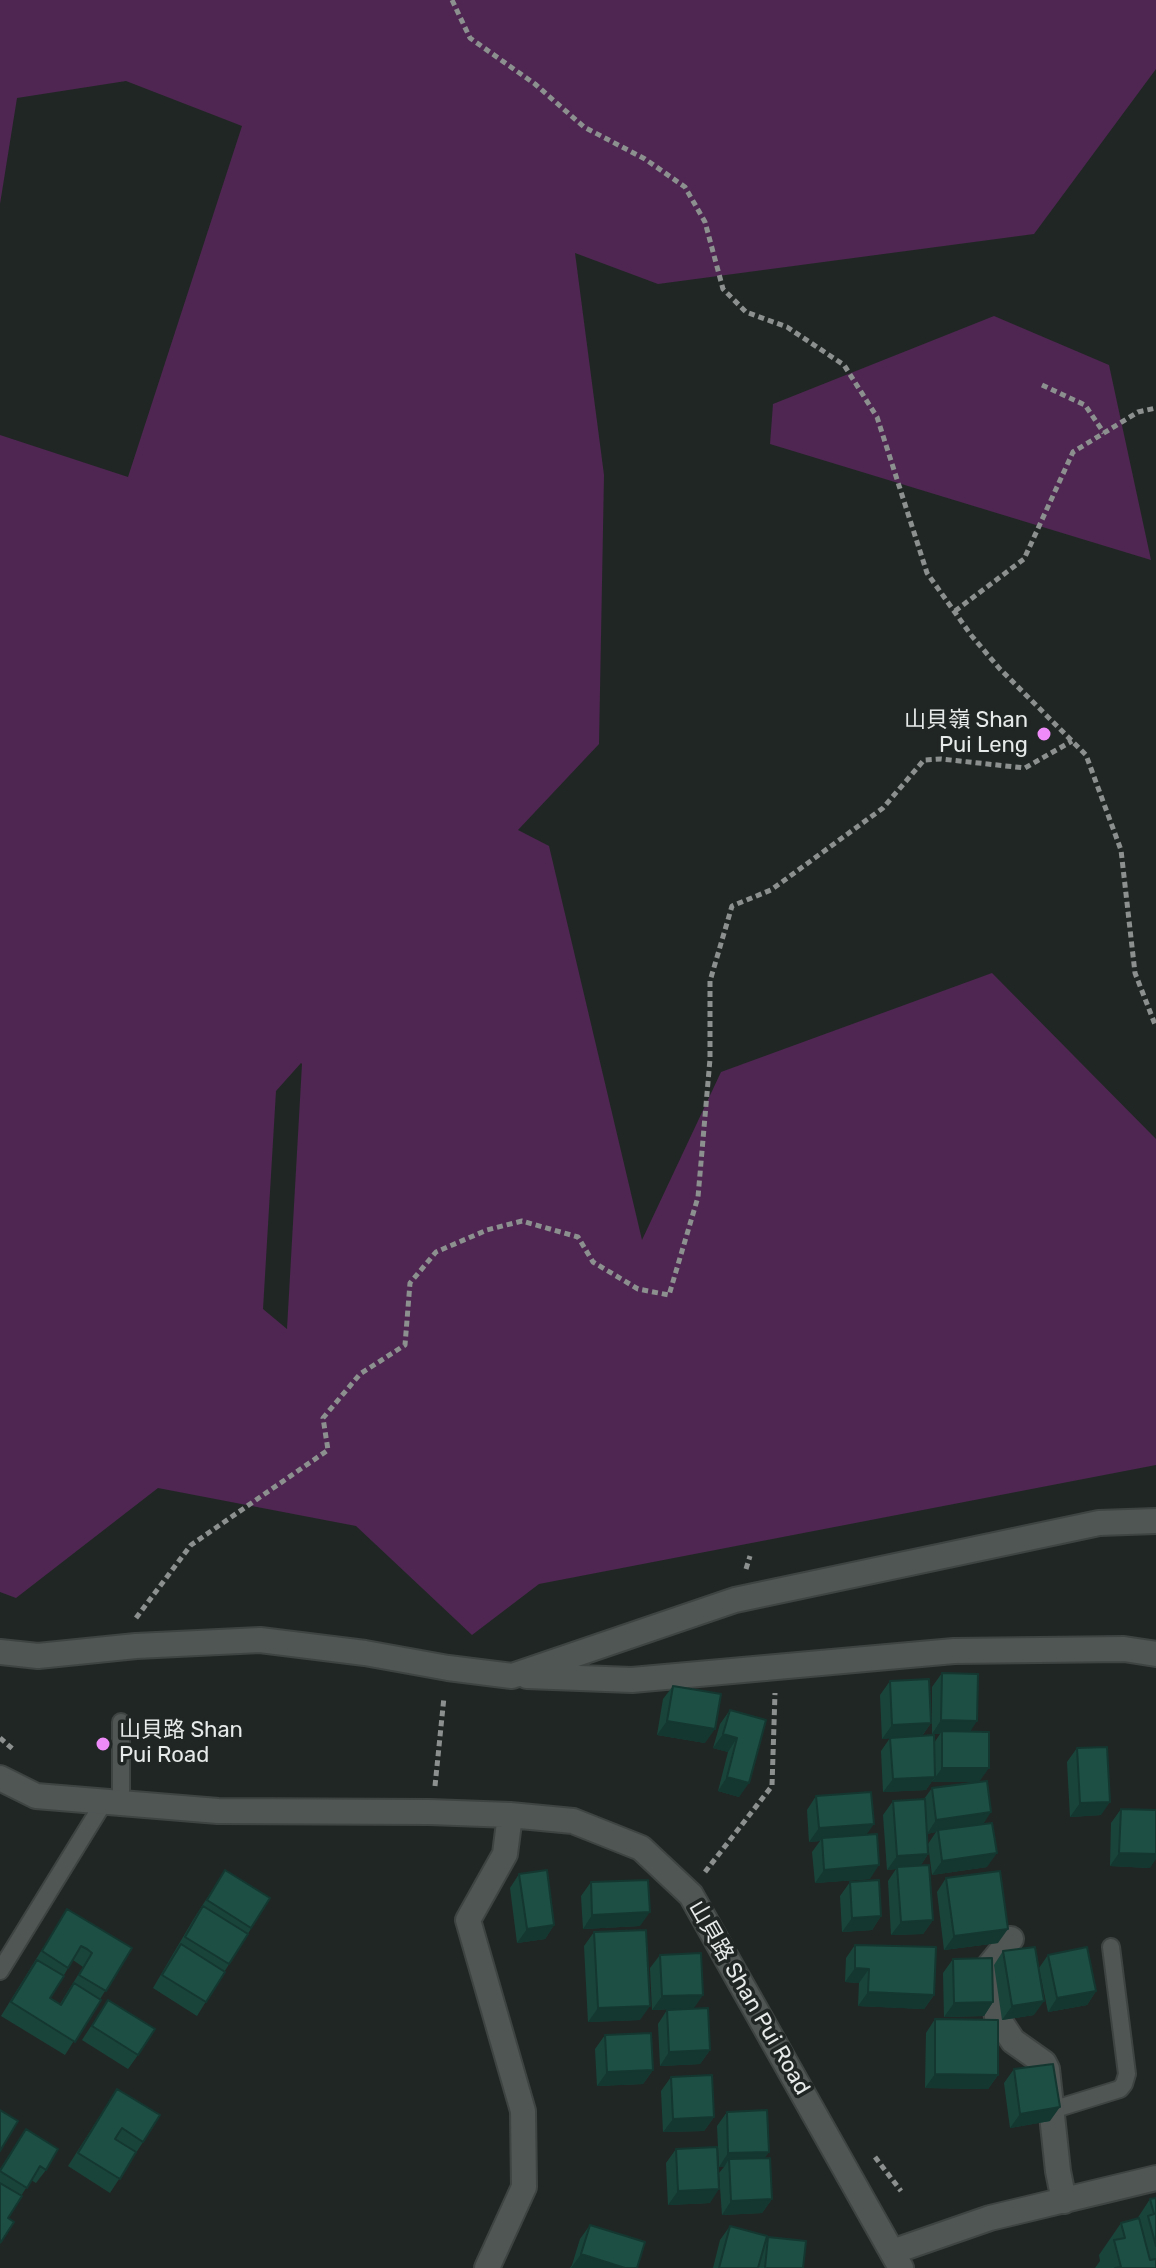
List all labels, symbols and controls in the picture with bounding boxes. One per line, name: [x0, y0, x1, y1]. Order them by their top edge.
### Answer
place label: 山貝嶺 Shan Pui Leng: [904, 708, 1028, 760]
marker: 山貝嶺 Shan Pui Leng: [1035, 725, 1053, 743]
place label: 山貝路 Shan Pui Road: [119, 1718, 243, 1770]
marker: 山貝路 Shan Pui Road: [94, 1735, 112, 1753]
street label: 山貝路 Shan Pui Road: [683, 1896, 815, 2100]

